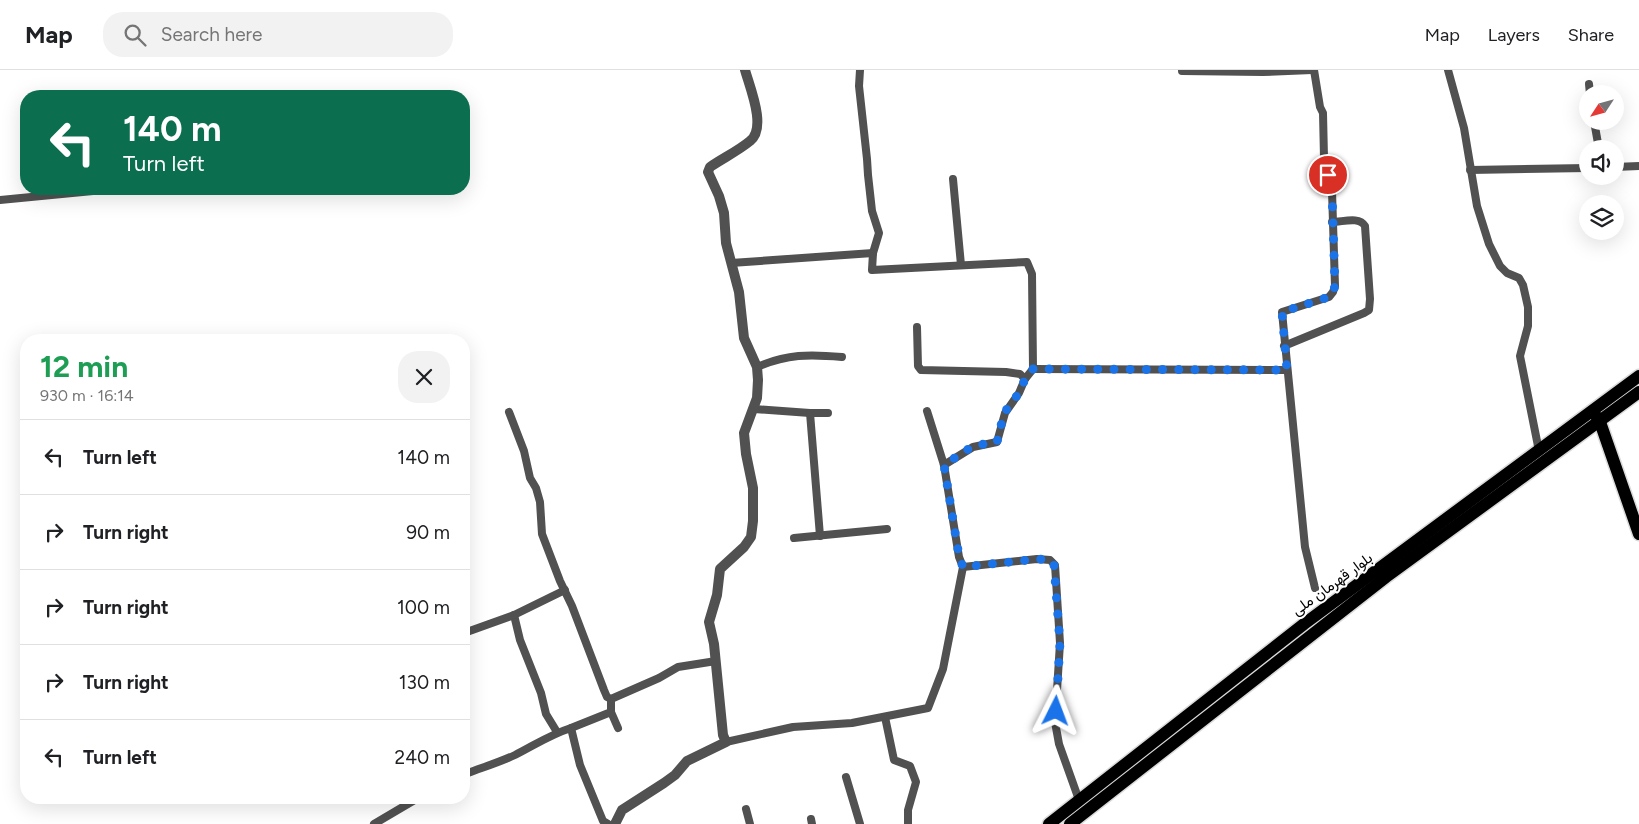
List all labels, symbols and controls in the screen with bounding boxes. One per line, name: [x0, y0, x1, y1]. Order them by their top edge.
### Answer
search box: [103, 12, 453, 57]
text: Map: [25, 20, 73, 49]
icon: search: [121, 21, 149, 49]
text: Search here: [161, 23, 262, 46]
text: Map: [1425, 24, 1460, 46]
text: Layers: [1488, 24, 1540, 46]
text: Share: [1568, 24, 1614, 46]
north arrow: [1579, 85, 1624, 130]
map controls: [1579, 85, 1624, 240]
text: 140 m: [123, 108, 221, 150]
icon: left: [40, 110, 105, 175]
button: sound: [1579, 140, 1624, 185]
text: Turn left: [123, 150, 205, 177]
pin: [1307, 154, 1349, 196]
icon: arrive: [1314, 161, 1342, 189]
button: layers: [1579, 195, 1624, 240]
text: 12 min: [40, 348, 128, 385]
button: close: [398, 351, 450, 403]
text: 930 m · 16:14: [40, 386, 134, 405]
icon: left: [40, 443, 68, 471]
text: Turn left: [83, 446, 157, 469]
text: 140 m: [397, 446, 450, 469]
icon: right: [40, 518, 68, 546]
text: Turn right: [83, 521, 169, 544]
text: 90 m: [406, 521, 450, 544]
street label: بلوار قهرمان ملی: [1288, 549, 1376, 620]
icon: right: [40, 593, 68, 621]
text: Turn right: [83, 596, 169, 619]
text: 100 m: [397, 596, 450, 619]
icon: right: [40, 668, 68, 696]
text: Turn right: [83, 671, 169, 694]
text: 130 m: [399, 671, 450, 694]
position arrow: [1029, 684, 1081, 736]
icon: left: [40, 743, 68, 771]
text: Turn left: [83, 746, 157, 769]
text: 240 m: [395, 746, 450, 769]

